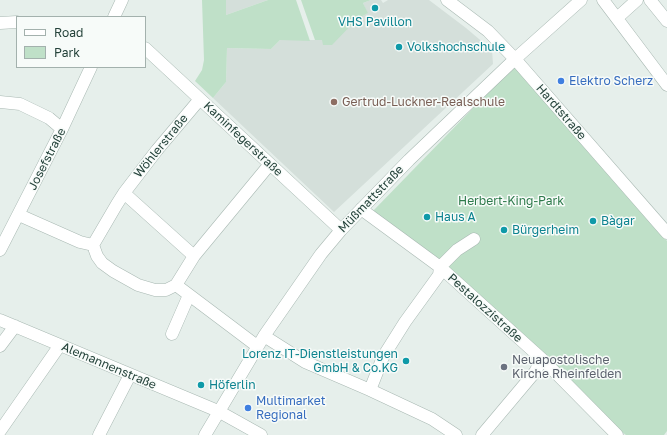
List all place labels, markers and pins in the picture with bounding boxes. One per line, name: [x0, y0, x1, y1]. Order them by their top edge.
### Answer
marker: VHS Pavillon: [370, 3, 380, 13]
place label: VHS Pavillon: [338, 15, 412, 29]
place label: Volkshochschule: [407, 40, 505, 54]
marker: Volkshochschule: [394, 42, 404, 52]
place label: Elektro Scherz: [569, 74, 653, 88]
marker: Elektro Scherz: [556, 76, 566, 86]
place label: Gertrud-Luckner-Realschule: [342, 95, 505, 109]
marker: Gertrud-Luckner-Realschule: [329, 97, 339, 107]
place label: Haus A: [435, 210, 476, 224]
marker: Haus A: [422, 212, 432, 222]
place label: Bàgar: [601, 214, 635, 228]
marker: Bàgar: [588, 216, 598, 226]
place label: Bürgerheim: [512, 223, 579, 237]
marker: Bürgerheim: [499, 225, 509, 235]
place label: Lorenz IT-Dienstleistungen GmbH & Co.KG: [242, 347, 398, 375]
place label: Neuapostolische Kirche Rheinfelden: [512, 353, 622, 381]
marker: Lorenz IT-Dienstleistungen GmbH & Co.KG: [401, 356, 411, 366]
marker: Neuapostolische Kirche Rheinfelden: [499, 362, 509, 372]
place label: Höferlin: [209, 378, 256, 392]
marker: Höferlin: [196, 380, 206, 390]
place label: Multimarket Regional: [256, 394, 326, 422]
marker: Multimarket Regional: [243, 403, 253, 413]

